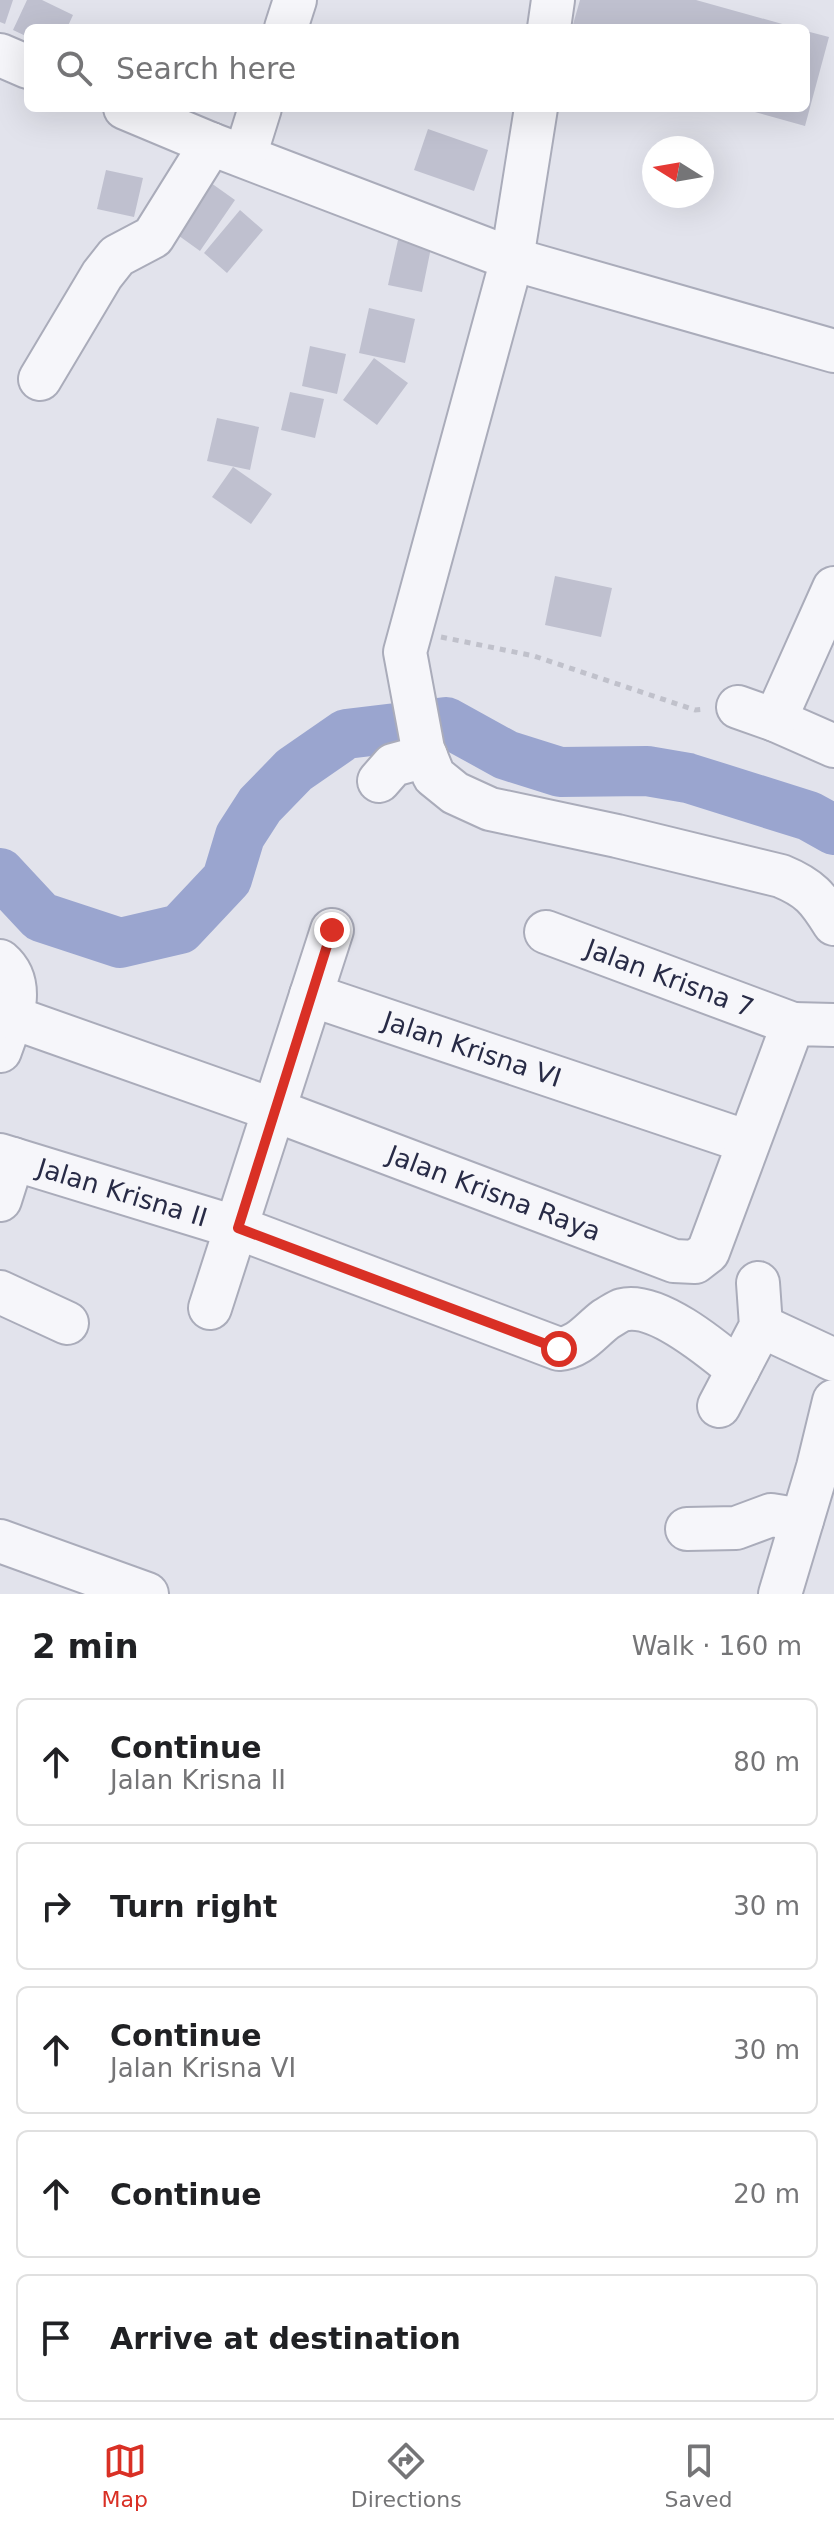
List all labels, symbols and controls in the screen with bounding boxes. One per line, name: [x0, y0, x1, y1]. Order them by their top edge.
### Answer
search box: [24, 24, 810, 112]
icon: search: [52, 46, 96, 90]
text: Search here: [116, 51, 296, 86]
north arrow: [642, 136, 714, 208]
route end: [314, 912, 350, 948]
street label: Jalan Krisna 7: [580, 932, 758, 1023]
street label: Jalan Krisna VI: [377, 1005, 565, 1093]
street label: Jalan Krisna Raya: [382, 1139, 605, 1247]
street label: Jalan Krisna II: [32, 1152, 211, 1233]
route start: [541, 1331, 577, 1367]
text: 2 min: [32, 1626, 139, 1666]
text: Walk · 160 m: [632, 1631, 802, 1661]
text: Continue: [110, 1730, 262, 1765]
icon: ahead: [34, 1740, 78, 1784]
text: 80 m: [733, 1747, 800, 1777]
text: Jalan Krisna II: [110, 1765, 286, 1795]
icon: right: [34, 1884, 78, 1928]
text: Turn right: [110, 1889, 277, 1924]
text: 30 m: [733, 1891, 800, 1921]
text: Continue: [110, 2018, 262, 2053]
icon: ahead: [34, 2028, 78, 2072]
text: 30 m: [733, 2035, 800, 2065]
text: Jalan Krisna VI: [110, 2053, 296, 2083]
icon: ahead: [34, 2172, 78, 2216]
text: Continue: [110, 2177, 262, 2212]
text: 20 m: [733, 2179, 800, 2209]
icon: arrive: [34, 2316, 78, 2360]
text: Arrive at destination: [110, 2321, 461, 2356]
tab: Map: [101, 2439, 148, 2512]
tab: Directions: [351, 2439, 462, 2512]
tab: Saved: [665, 2439, 733, 2512]

